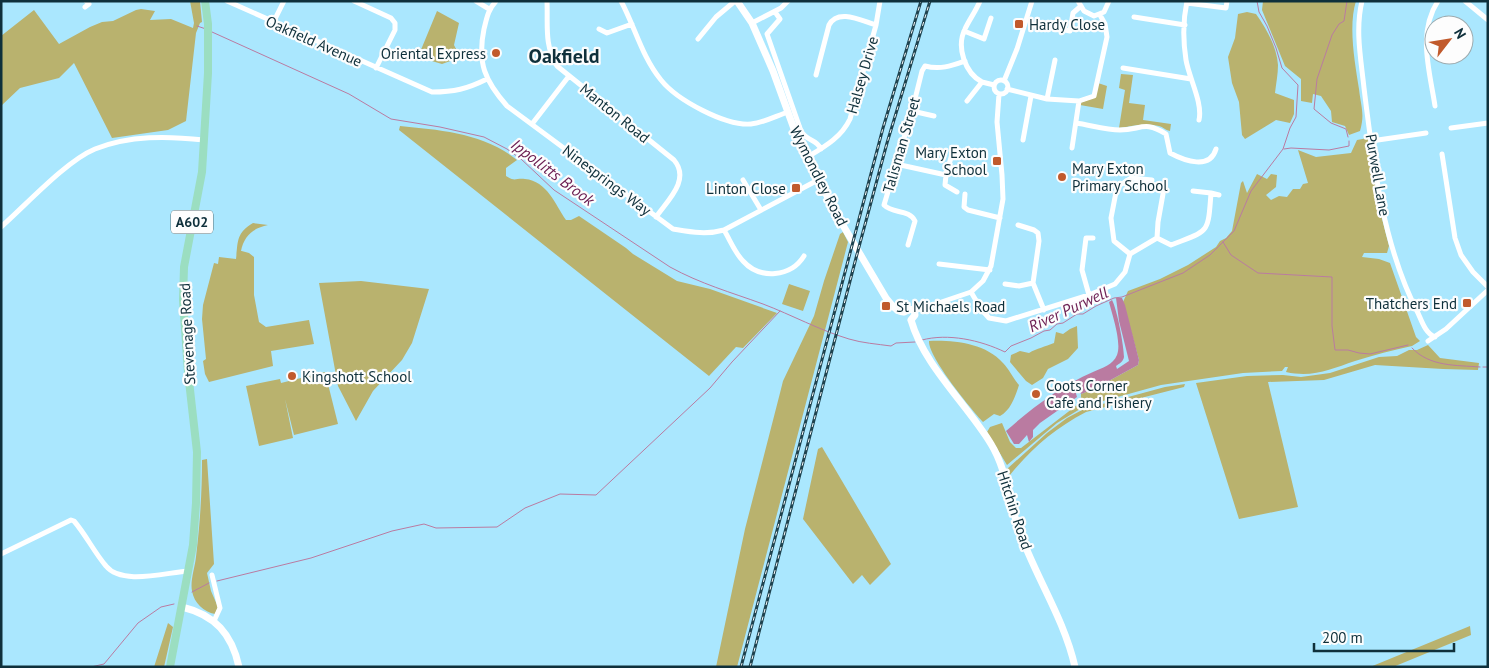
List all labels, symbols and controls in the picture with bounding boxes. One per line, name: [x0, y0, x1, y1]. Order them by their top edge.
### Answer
street label: Oakfield Avenue: [263, 11, 365, 71]
place label: Hardy Close: [1029, 15, 1105, 34]
north arrow: [1424, 15, 1474, 65]
marker: Hardy Close: [1013, 18, 1025, 30]
text: N: [1450, 25, 1470, 42]
street label: Halsey Drive: [842, 34, 882, 116]
district label: Oakfield: [528, 43, 600, 69]
place label: Oriental Express: [381, 44, 486, 63]
marker: Oriental Express: [490, 47, 502, 59]
street label: Manton Road: [576, 79, 654, 147]
street label: Talisman Street: [878, 95, 924, 195]
street label: Wymondley Road: [786, 123, 852, 229]
street label: Purwell Lane: [1361, 132, 1395, 218]
water label: Ippollitts Brook: [507, 134, 599, 210]
street label: Ninesprings Way: [559, 141, 655, 219]
place label: Mary Exton School: [915, 143, 988, 179]
marker: Mary Exton School: [991, 155, 1003, 167]
place label: Mary Exton Primary School: [1072, 159, 1168, 195]
marker: Mary Exton Primary School: [1056, 171, 1068, 183]
place label: Linton Close: [706, 179, 786, 198]
marker: Linton Close: [790, 182, 802, 194]
road number: A602: [171, 210, 213, 233]
water label: River Purwell: [1025, 282, 1112, 336]
street label: Stevenage Road: [175, 283, 199, 385]
place label: Thatchers End: [1366, 294, 1457, 313]
place label: St Michaels Road: [896, 297, 1005, 316]
marker: Thatchers End: [1461, 297, 1473, 309]
marker: St Michaels Road: [880, 300, 892, 312]
place label: Kingshott School: [302, 367, 412, 386]
marker: Kingshott School: [286, 370, 298, 382]
place label: Coots Corner Cafe and Fishery: [1046, 376, 1152, 412]
marker: Coots Corner Cafe and Fishery: [1030, 388, 1042, 400]
street label: Hitchin Road: [993, 468, 1037, 552]
scale bar: [1314, 620, 1454, 652]
text: 200 m: [1322, 628, 1363, 647]

